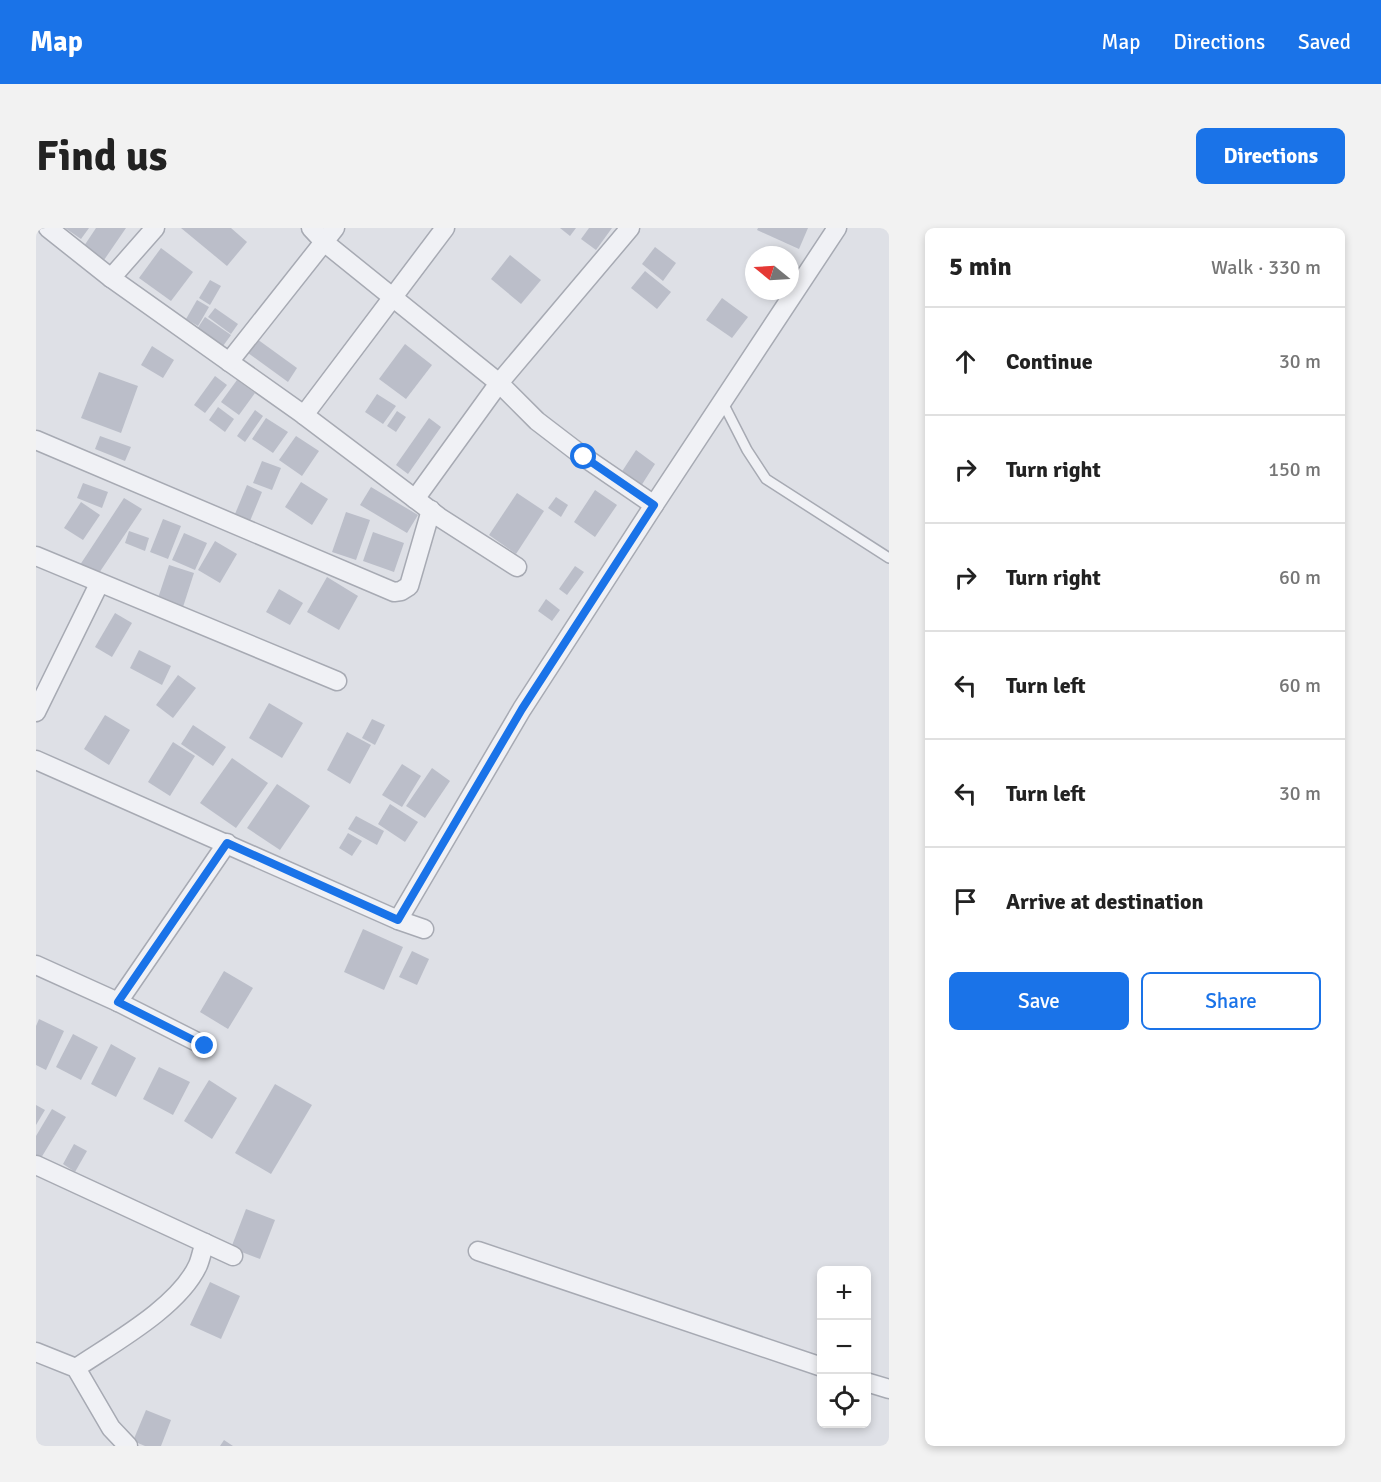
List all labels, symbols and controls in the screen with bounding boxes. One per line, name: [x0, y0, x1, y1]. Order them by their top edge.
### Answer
text: Map: [30, 25, 83, 59]
text: Map: [1102, 29, 1140, 55]
text: Directions: [1173, 29, 1265, 55]
text: Saved: [1298, 29, 1351, 55]
button: Directions: [1196, 128, 1345, 184]
text: Find us: [36, 131, 167, 182]
north arrow: [745, 246, 799, 300]
text: 5 min: [949, 251, 1012, 283]
text: Walk · 330 m: [1211, 255, 1321, 280]
icon: ahead: [949, 345, 982, 378]
text: Continue: [1006, 348, 1093, 375]
text: 30 m: [1279, 349, 1321, 374]
route start: [570, 443, 596, 469]
icon: right: [949, 453, 982, 486]
text: Turn right: [1006, 456, 1101, 483]
text: 150 m: [1268, 457, 1321, 482]
icon: right: [949, 561, 982, 594]
text: Turn right: [1006, 564, 1101, 591]
text: 60 m: [1279, 565, 1321, 590]
icon: left: [949, 669, 982, 702]
text: Turn left: [1006, 672, 1086, 699]
text: 60 m: [1279, 673, 1321, 698]
icon: left: [949, 777, 982, 810]
text: Turn left: [1006, 780, 1086, 807]
text: 30 m: [1279, 781, 1321, 806]
icon: arrive: [949, 885, 982, 918]
text: Arrive at destination: [1006, 888, 1203, 915]
button: Save: [949, 972, 1129, 1030]
button: Share: [1141, 972, 1321, 1030]
route end: [191, 1032, 217, 1058]
map controls: [817, 1266, 871, 1428]
button: +: [817, 1266, 871, 1320]
button: −: [817, 1320, 871, 1374]
button: locate: [817, 1374, 871, 1428]

